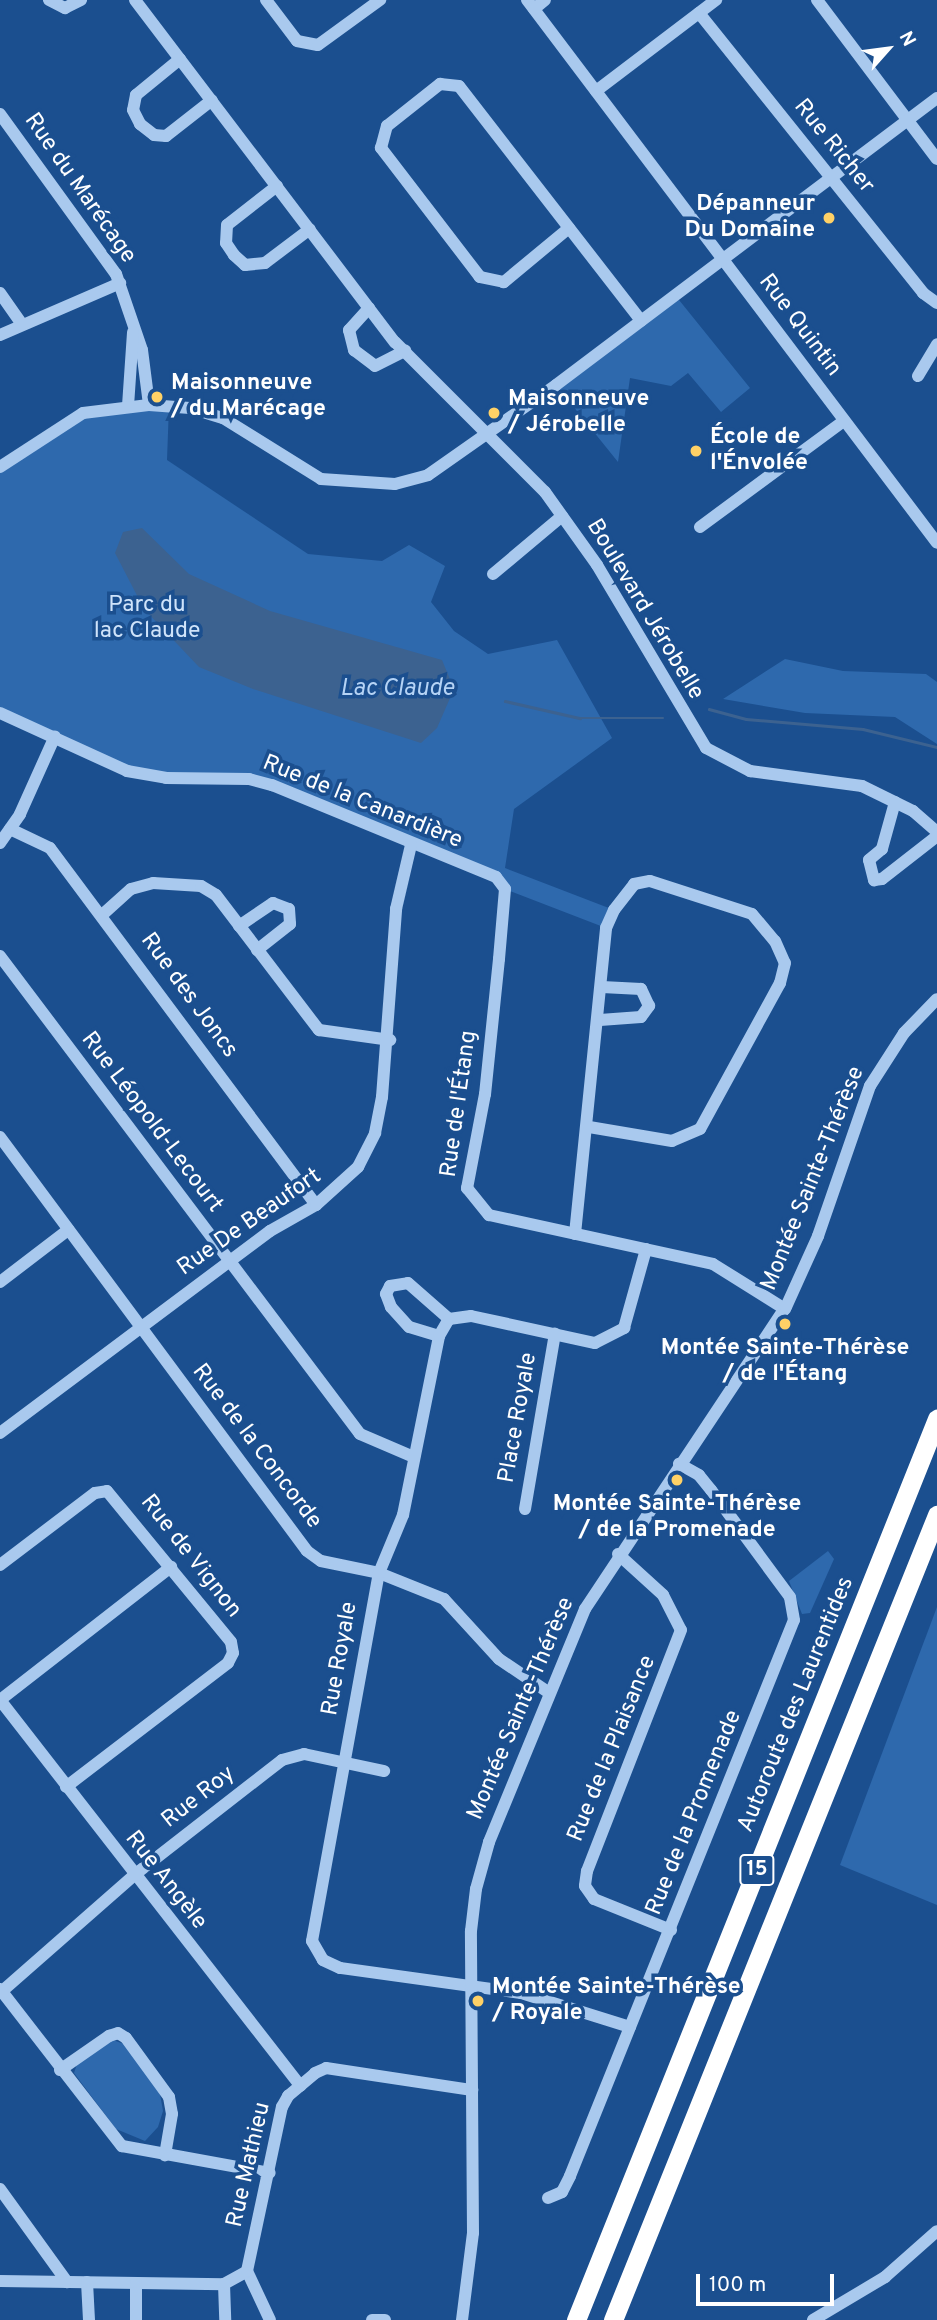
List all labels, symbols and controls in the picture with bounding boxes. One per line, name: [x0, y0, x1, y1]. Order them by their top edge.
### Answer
north arrow: [853, 14, 923, 84]
text: N: [893, 27, 920, 51]
street label: Rue Richer: [787, 94, 879, 200]
street label: Rue du Marécage: [17, 109, 141, 269]
place label: Dépanneur Du Domaine: [684, 191, 815, 245]
marker: Dépanneur Du Domaine: [821, 210, 837, 226]
street label: Rue Quintin: [752, 269, 846, 383]
place label: Maisonneuve / du Marécage: [171, 370, 326, 424]
place label: Maisonneuve / Jérobelle: [508, 386, 649, 440]
marker: Maisonneuve / du Marécage: [149, 389, 165, 405]
marker: Maisonneuve / Jérobelle: [486, 405, 502, 421]
place label: École de l'Énvolée: [710, 424, 808, 478]
marker: École de l'Énvolée: [688, 443, 704, 459]
street label: Boulevard Jérobelle: [579, 515, 709, 705]
park label: Parc du lac Claude: [94, 592, 200, 646]
water label: Lac Claude: [340, 676, 454, 704]
street label: Rue de la Canardière: [258, 750, 466, 856]
street label: Rue des Joncs: [134, 928, 242, 1064]
street label: Rue Léopold-Lecourt: [74, 1027, 228, 1219]
street label: Rue de l'Étang: [436, 1029, 484, 1179]
street label: Montée Sainte-Thérèse: [756, 1063, 872, 1295]
street label: Rue De Beaufort: [173, 1163, 327, 1283]
marker: Montée Sainte-Thérèse / de l'Étang: [777, 1316, 793, 1332]
place label: Montée Sainte-Thérèse / de l'Étang: [661, 1335, 909, 1389]
street label: Place Royale: [494, 1351, 544, 1485]
street label: Rue de la Concorde: [185, 1359, 327, 1535]
marker: Montée Sainte-Thérèse / de la Promenade: [669, 1472, 685, 1488]
street label: Rue de Vignon: [133, 1490, 247, 1624]
place label: Montée Sainte-Thérèse / de la Promenade: [553, 1491, 801, 1545]
street label: Autoroute des Laurentides: [733, 1573, 861, 1837]
street label: Montée Sainte-Thérèse: [463, 1594, 581, 1824]
street label: Rue Royale: [317, 1600, 365, 1718]
street label: Rue de la Plaisance: [563, 1652, 663, 1846]
street label: Rue de la Promenade: [641, 1706, 749, 1920]
street label: Rue Roy: [157, 1761, 241, 1835]
street label: Rue Angèle: [118, 1826, 212, 1936]
road number: 15: [738, 1853, 776, 1888]
place label: Montée Sainte-Thérèse / Royale: [492, 1974, 741, 2028]
marker: Montée Sainte-Thérèse / Royale: [470, 1993, 486, 2009]
street label: Rue Mathieu: [222, 2100, 278, 2230]
scale bar: [699, 2260, 837, 2304]
text: 100 m: [709, 2272, 766, 2299]

